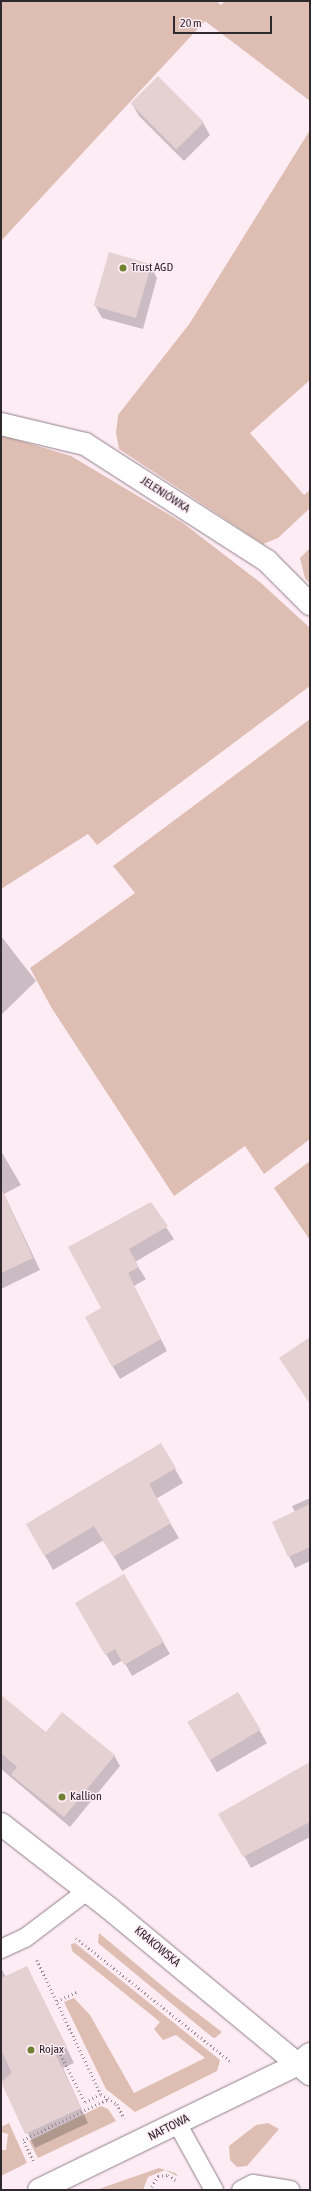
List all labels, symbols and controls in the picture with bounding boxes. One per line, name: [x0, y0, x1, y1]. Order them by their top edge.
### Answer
scale bar: [175, 8, 274, 34]
text: 20 m: [180, 16, 202, 30]
place label: Trust AGD: [131, 261, 173, 275]
marker: Trust AGD: [118, 263, 128, 273]
street label: JELENIÓWKA: [138, 474, 192, 516]
place label: Kallion: [70, 1790, 102, 1804]
marker: Kallion: [57, 1792, 67, 1802]
street label: KRAKOWSKA: [131, 1924, 183, 1970]
place label: Rojax: [39, 2043, 64, 2057]
marker: Rojax: [26, 2045, 36, 2055]
street label: NAFTOWA: [146, 2112, 192, 2144]

